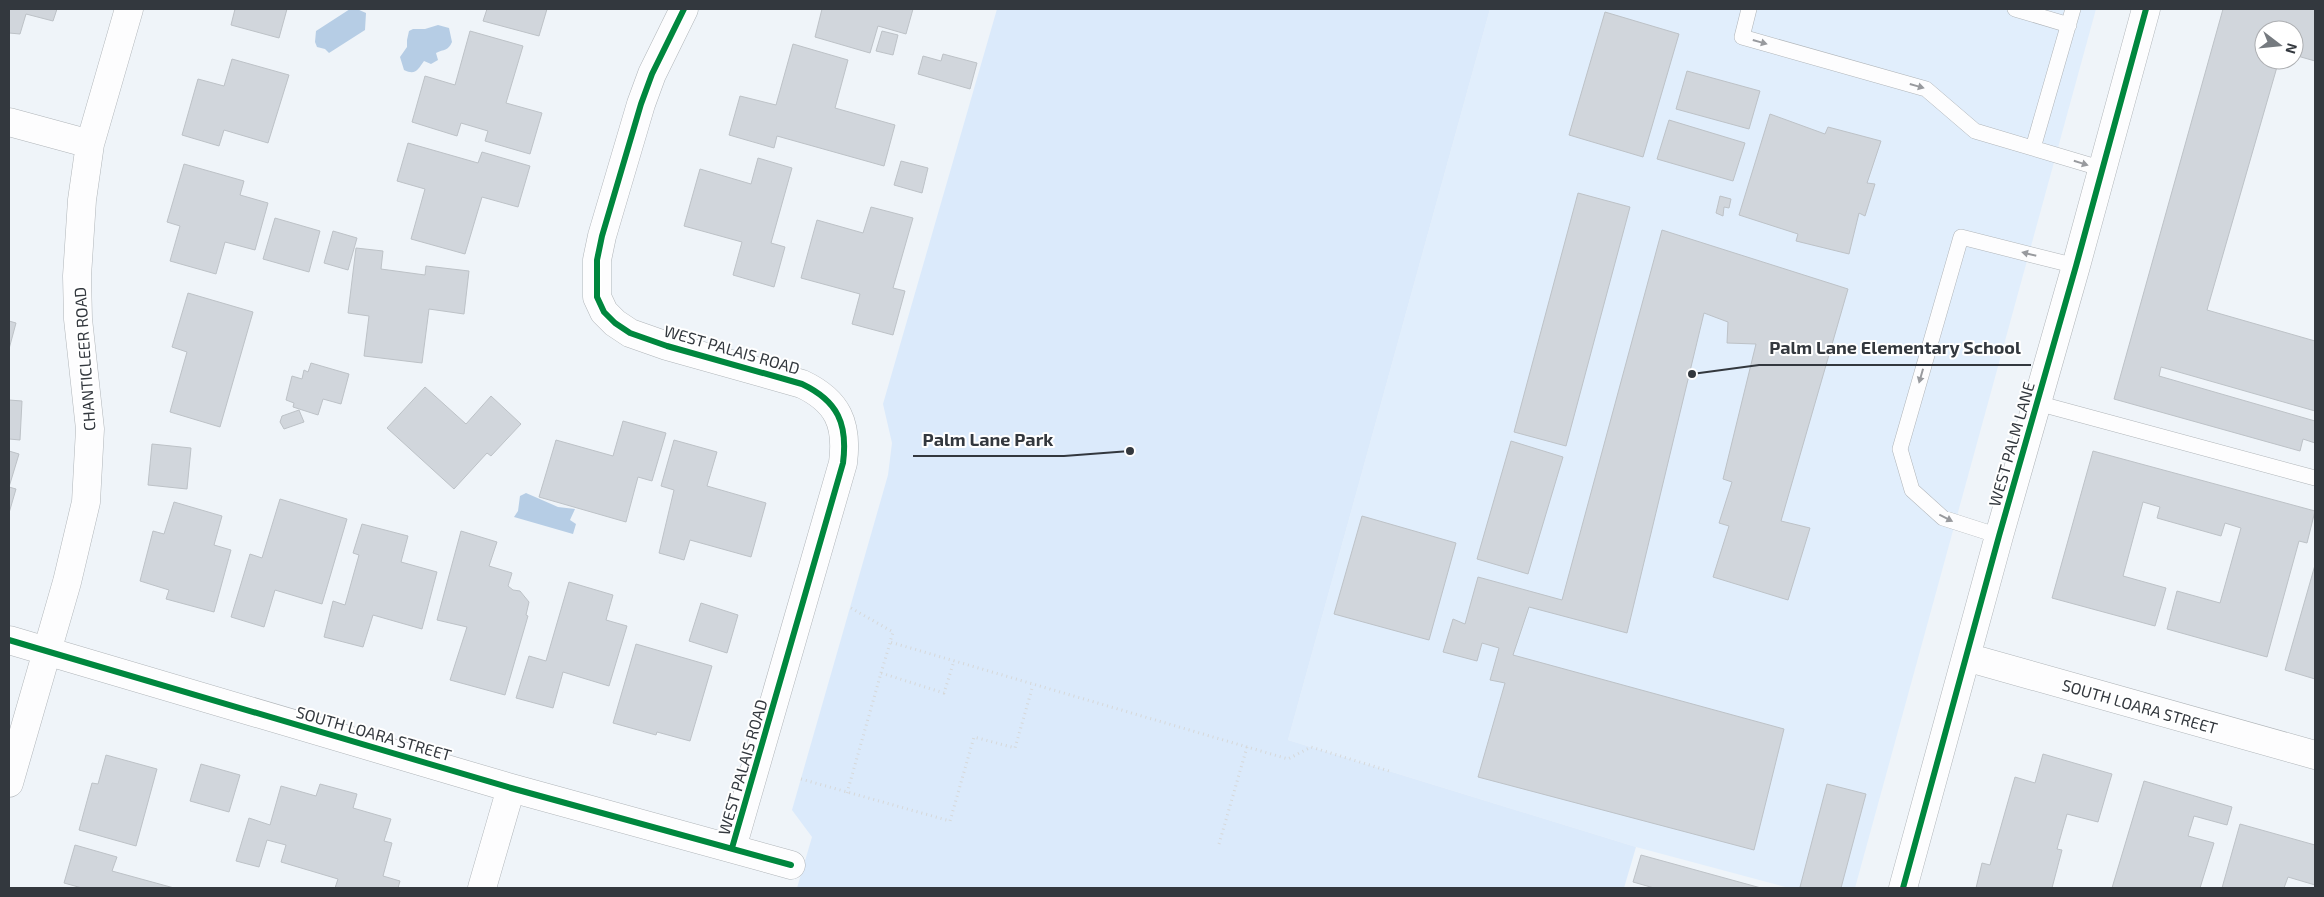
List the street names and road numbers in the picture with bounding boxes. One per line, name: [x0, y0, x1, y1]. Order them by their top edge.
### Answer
street label: CHANTICLEER ROAD: [69, 286, 99, 432]
street label: WEST PALAIS ROAD: [662, 321, 802, 377]
street label: WEST PALM LANE: [1984, 380, 2038, 508]
street label: SOUTH LOARA STREET: [2060, 675, 2220, 737]
street label: WEST PALAIS ROAD: [714, 697, 770, 837]
street label: SOUTH LOARA STREET: [294, 702, 454, 764]

